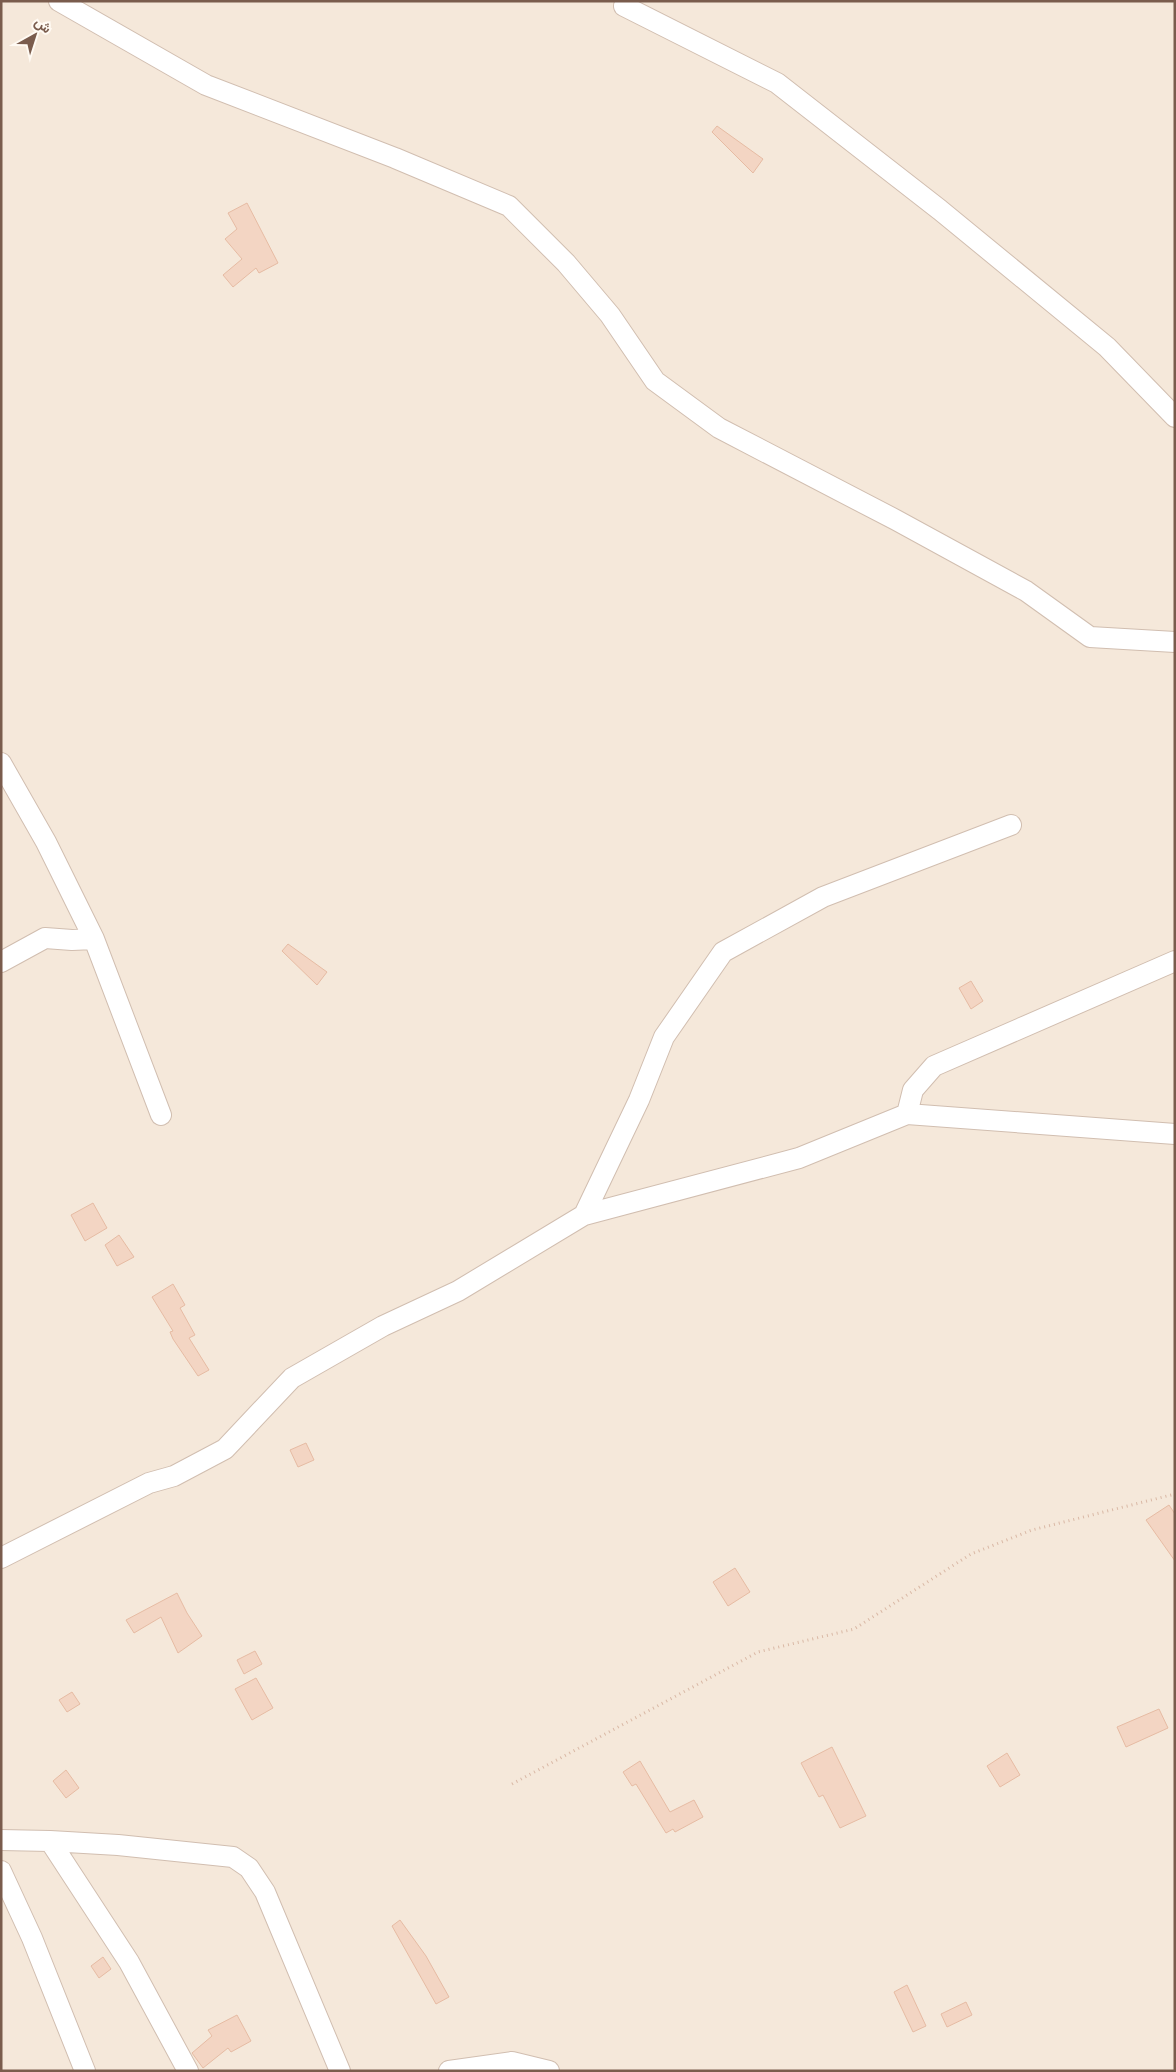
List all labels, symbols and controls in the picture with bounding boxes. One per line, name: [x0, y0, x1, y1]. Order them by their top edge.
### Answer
north arrow: [10, 10, 60, 60]
text: ش: [31, 13, 56, 37]

